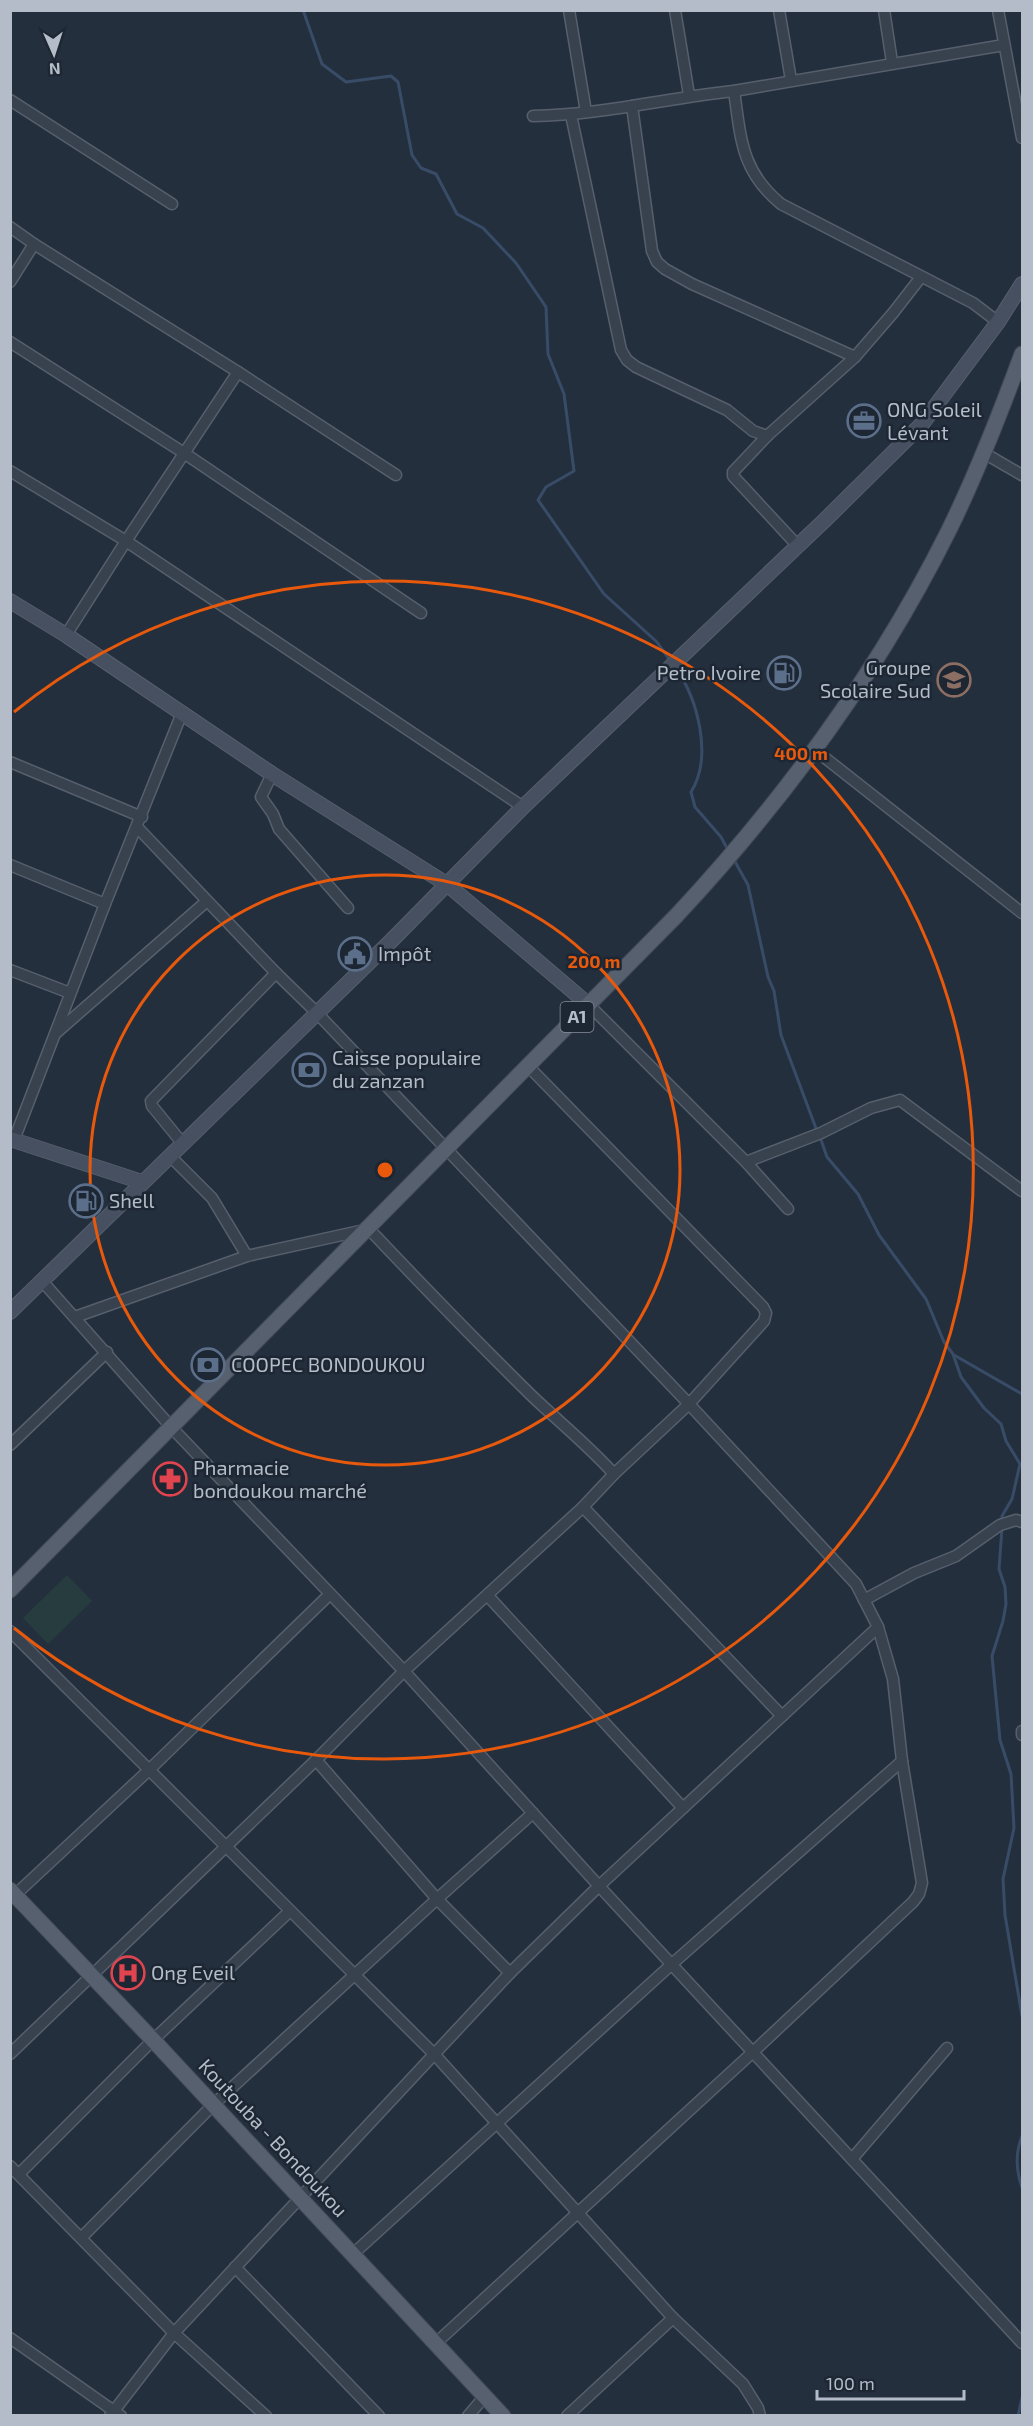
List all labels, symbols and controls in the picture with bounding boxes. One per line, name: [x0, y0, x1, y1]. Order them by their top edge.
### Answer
north arrow: [24, 24, 84, 84]
text: N: [49, 60, 61, 79]
place label: ONG Soleil Lévant: [887, 397, 982, 444]
office icon: ONG Soleil Lévant: [846, 403, 882, 439]
fuel station icon: Petro Ivoire: [766, 655, 802, 691]
place label: Groupe Scolaire Sud: [820, 655, 931, 702]
place label: Petro Ivoire: [657, 660, 761, 684]
school or university icon: Groupe Scolaire Sud: [936, 662, 972, 698]
text: 400 m: [774, 742, 828, 764]
public building icon: Impôt: [337, 936, 373, 972]
place label: Impôt: [378, 941, 432, 965]
text: 200 m: [568, 950, 620, 972]
road number: A1: [560, 1002, 594, 1032]
place label: Caisse populaire du zanzan: [332, 1045, 481, 1092]
bank icon: Caisse populaire du zanzan: [291, 1052, 327, 1088]
centre of rings: [375, 1160, 395, 1180]
fuel station icon: Shell: [68, 1183, 104, 1219]
place label: Shell: [109, 1188, 155, 1212]
bank icon: COOPEC BONDOUKOU: [190, 1347, 226, 1383]
place label: COOPEC BONDOUKOU: [231, 1352, 426, 1376]
place label: Pharmacie bondoukou marché: [193, 1455, 367, 1502]
pharmacy icon: Pharmacie bondoukou marché: [152, 1461, 188, 1497]
hospital icon: Ong Eveil: [110, 1955, 146, 1991]
place label: Ong Eveil: [151, 1960, 235, 1984]
street label: Koutouba - Bondoukou: [194, 2053, 353, 2221]
scale bar: [817, 2363, 964, 2401]
text: 100 m: [826, 2372, 875, 2394]

